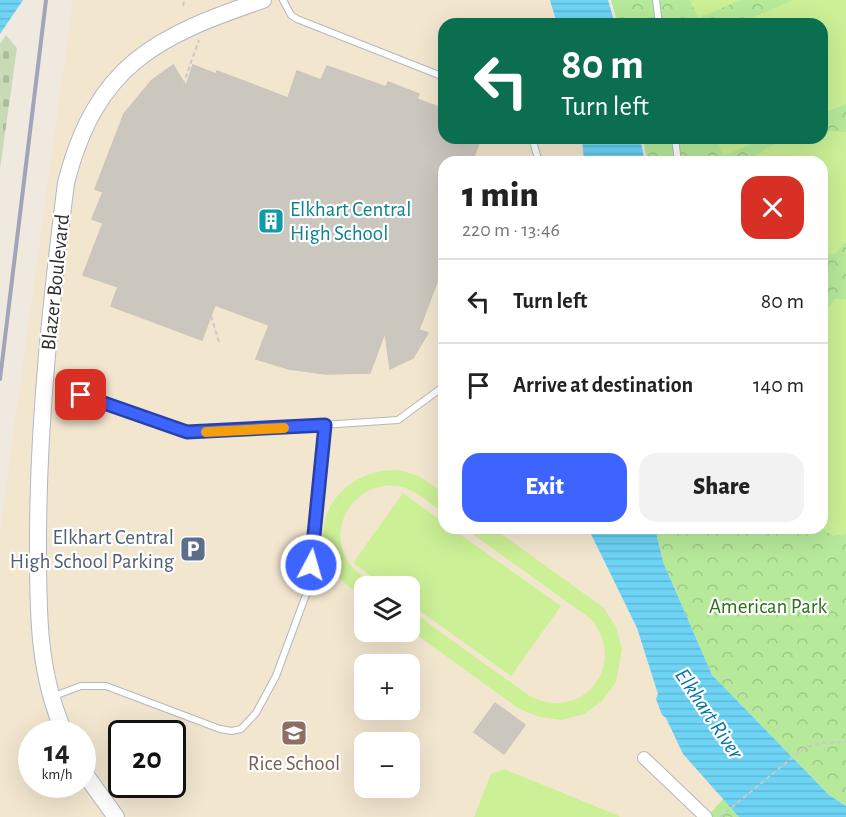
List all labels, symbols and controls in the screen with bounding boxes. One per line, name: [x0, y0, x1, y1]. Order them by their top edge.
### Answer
icon: left: [462, 42, 540, 120]
text: 80 m: [561, 44, 644, 86]
text: Turn left: [561, 93, 649, 120]
button: close: [741, 176, 804, 239]
text: 1 min: [462, 177, 539, 213]
place label: Elkhart Central High School: [290, 199, 411, 244]
building icon: Elkhart Central High School: [256, 206, 286, 236]
street label: Blazer Boulevard: [38, 213, 73, 351]
text: 220 m · 13:46: [462, 220, 560, 240]
icon: left: [462, 285, 495, 318]
text: Turn left: [513, 290, 587, 312]
text: 80 m: [761, 290, 804, 312]
pin: [55, 369, 106, 420]
icon: arrive: [462, 369, 495, 402]
text: Arrive at destination: [513, 374, 693, 396]
text: 140 m: [753, 374, 804, 396]
icon: arrive: [64, 378, 97, 411]
button: Exit: [462, 453, 627, 522]
button: Share: [639, 453, 804, 522]
place label: Elkhart Central High School Parking: [10, 527, 175, 572]
position arrow: [279, 533, 343, 597]
parking icon: Elkhart Central High School Parking: [178, 534, 208, 564]
map controls: [354, 576, 420, 798]
button: layers: [354, 576, 420, 642]
park label: American Park: [709, 596, 828, 617]
button: +: [354, 654, 420, 720]
water label: Elkhart River: [671, 664, 748, 763]
school or university icon: Rice School: [279, 718, 309, 748]
speed limit sign: 20: [108, 720, 186, 798]
button: −: [354, 732, 420, 798]
text: 14: [44, 737, 70, 767]
place label: Rice School: [248, 753, 340, 774]
text: km/h: [42, 767, 72, 782]

